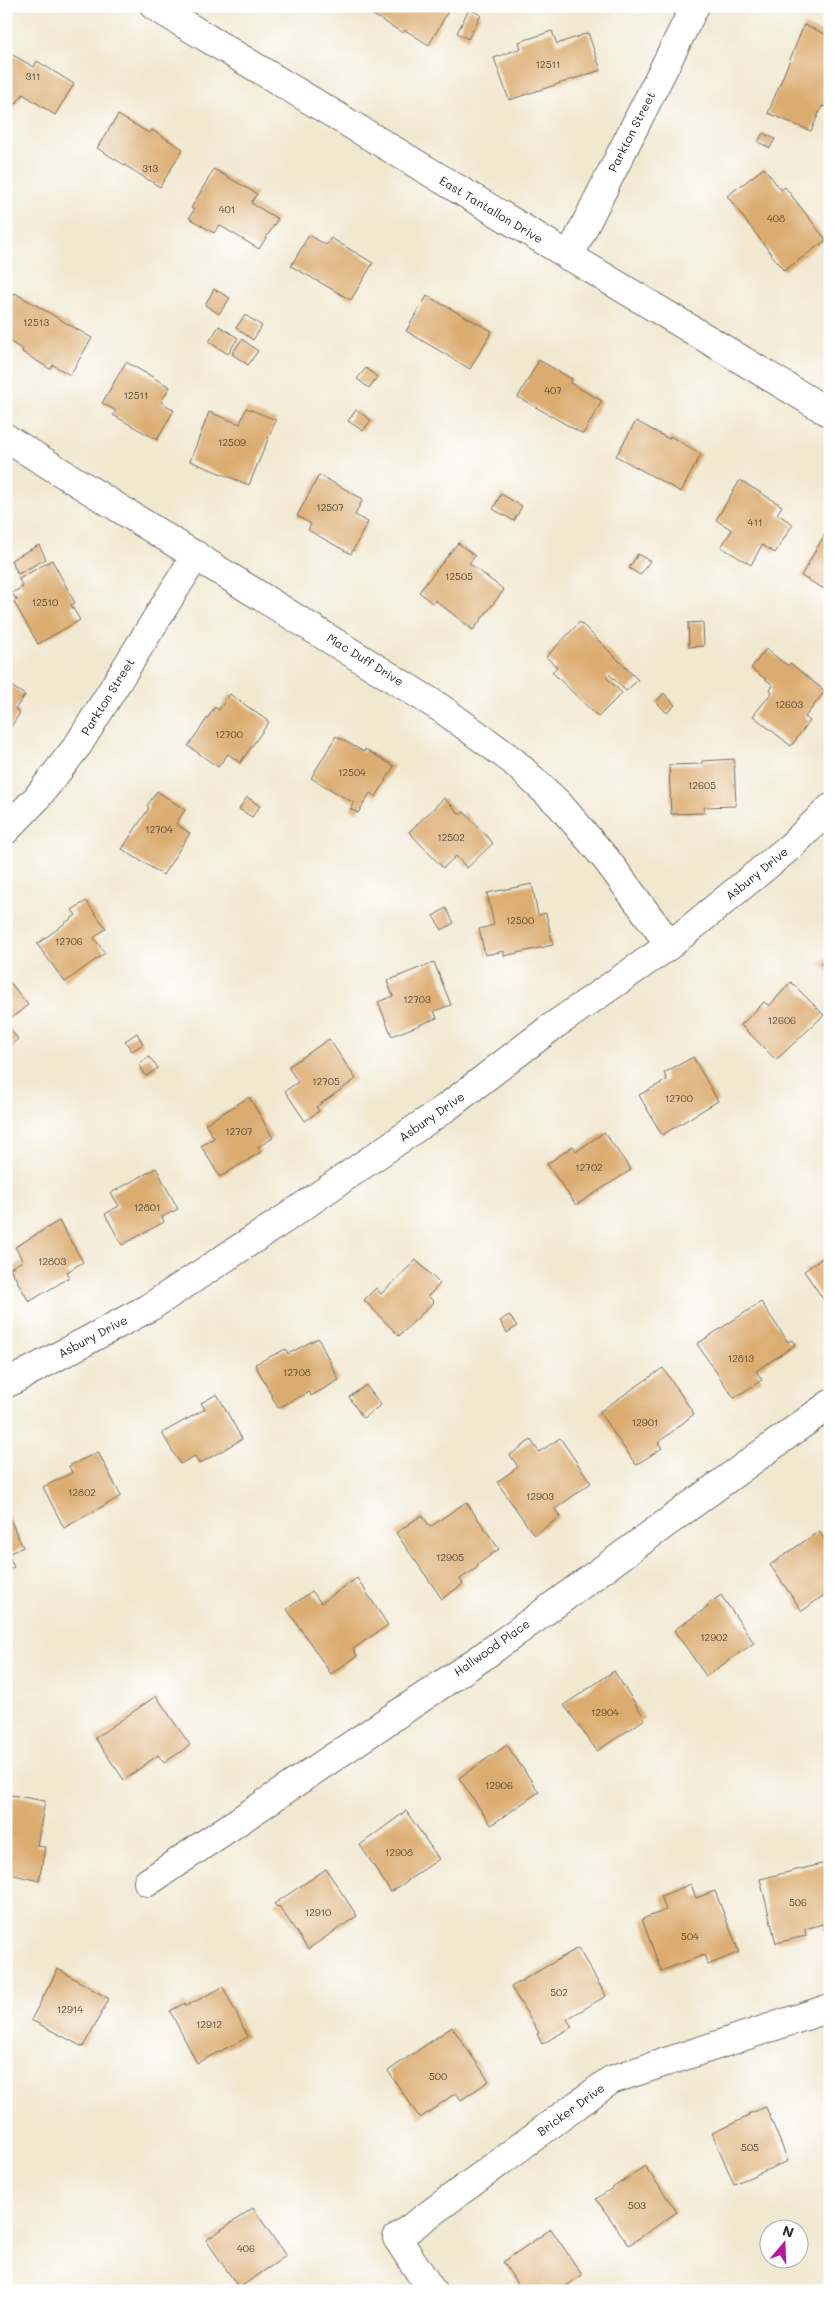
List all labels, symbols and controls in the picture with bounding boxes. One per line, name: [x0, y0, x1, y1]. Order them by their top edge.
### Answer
house number: 12511: [536, 57, 560, 71]
house number: 311: [26, 69, 40, 83]
street label: Parkton Street: [604, 89, 658, 175]
house number: 313: [142, 161, 158, 175]
street label: East Tantallon Drive: [437, 172, 546, 246]
house number: 401: [219, 202, 235, 216]
house number: 408: [767, 211, 785, 225]
house number: 12513: [23, 315, 49, 329]
house number: 407: [544, 383, 562, 397]
house number: 12511: [124, 388, 148, 402]
house number: 12509: [218, 435, 246, 449]
house number: 12507: [316, 500, 344, 514]
house number: 411: [748, 515, 762, 529]
house number: 12505: [445, 569, 473, 583]
house number: 12510: [32, 595, 58, 609]
street label: Mac Duff Drive: [324, 629, 407, 689]
street label: Parkton Street: [77, 655, 137, 738]
house number: 12603: [775, 697, 803, 711]
house number: 12700: [215, 727, 243, 741]
house number: 12504: [338, 765, 366, 779]
house number: 12605: [688, 778, 716, 792]
house number: 12704: [145, 822, 173, 836]
house number: 12502: [437, 830, 465, 844]
street label: Asbury Drive: [722, 843, 791, 903]
house number: 12500: [506, 913, 534, 927]
house number: 12706: [55, 934, 83, 948]
house number: 12703: [403, 992, 431, 1006]
house number: 12606: [768, 1013, 796, 1027]
house number: 12705: [312, 1074, 340, 1088]
street label: Asbury Drive: [396, 1088, 467, 1145]
house number: 12700: [665, 1091, 693, 1105]
house number: 12707: [225, 1124, 253, 1138]
house number: 12702: [575, 1160, 603, 1174]
house number: 12801: [134, 1200, 160, 1214]
house number: 12803: [38, 1254, 66, 1268]
street label: Asbury Drive: [55, 1311, 130, 1361]
house number: 12813: [728, 1351, 754, 1365]
house number: 12708: [283, 1365, 311, 1379]
house number: 12901: [632, 1415, 658, 1429]
house number: 12802: [68, 1485, 96, 1499]
house number: 12903: [526, 1489, 554, 1503]
house number: 12905: [436, 1550, 464, 1564]
street label: Hallwood Place: [450, 1615, 533, 1679]
house number: 12902: [700, 1630, 728, 1644]
house number: 12904: [591, 1705, 619, 1719]
house number: 12906: [485, 1778, 513, 1792]
house number: 12908: [385, 1845, 413, 1859]
house number: 506: [789, 1895, 807, 1909]
house number: 12910: [305, 1905, 331, 1919]
house number: 504: [681, 1929, 699, 1943]
house number: 502: [550, 1985, 568, 1999]
house number: 12914: [57, 2002, 83, 2016]
house number: 12912: [196, 2017, 222, 2031]
house number: 500: [429, 2069, 447, 2083]
street label: Bricker Drive: [534, 2079, 607, 2139]
house number: 505: [741, 2140, 759, 2154]
house number: 503: [628, 2198, 646, 2212]
north arrow: [758, 2220, 808, 2270]
text: N: [780, 2221, 797, 2242]
house number: 406: [237, 2241, 255, 2255]

